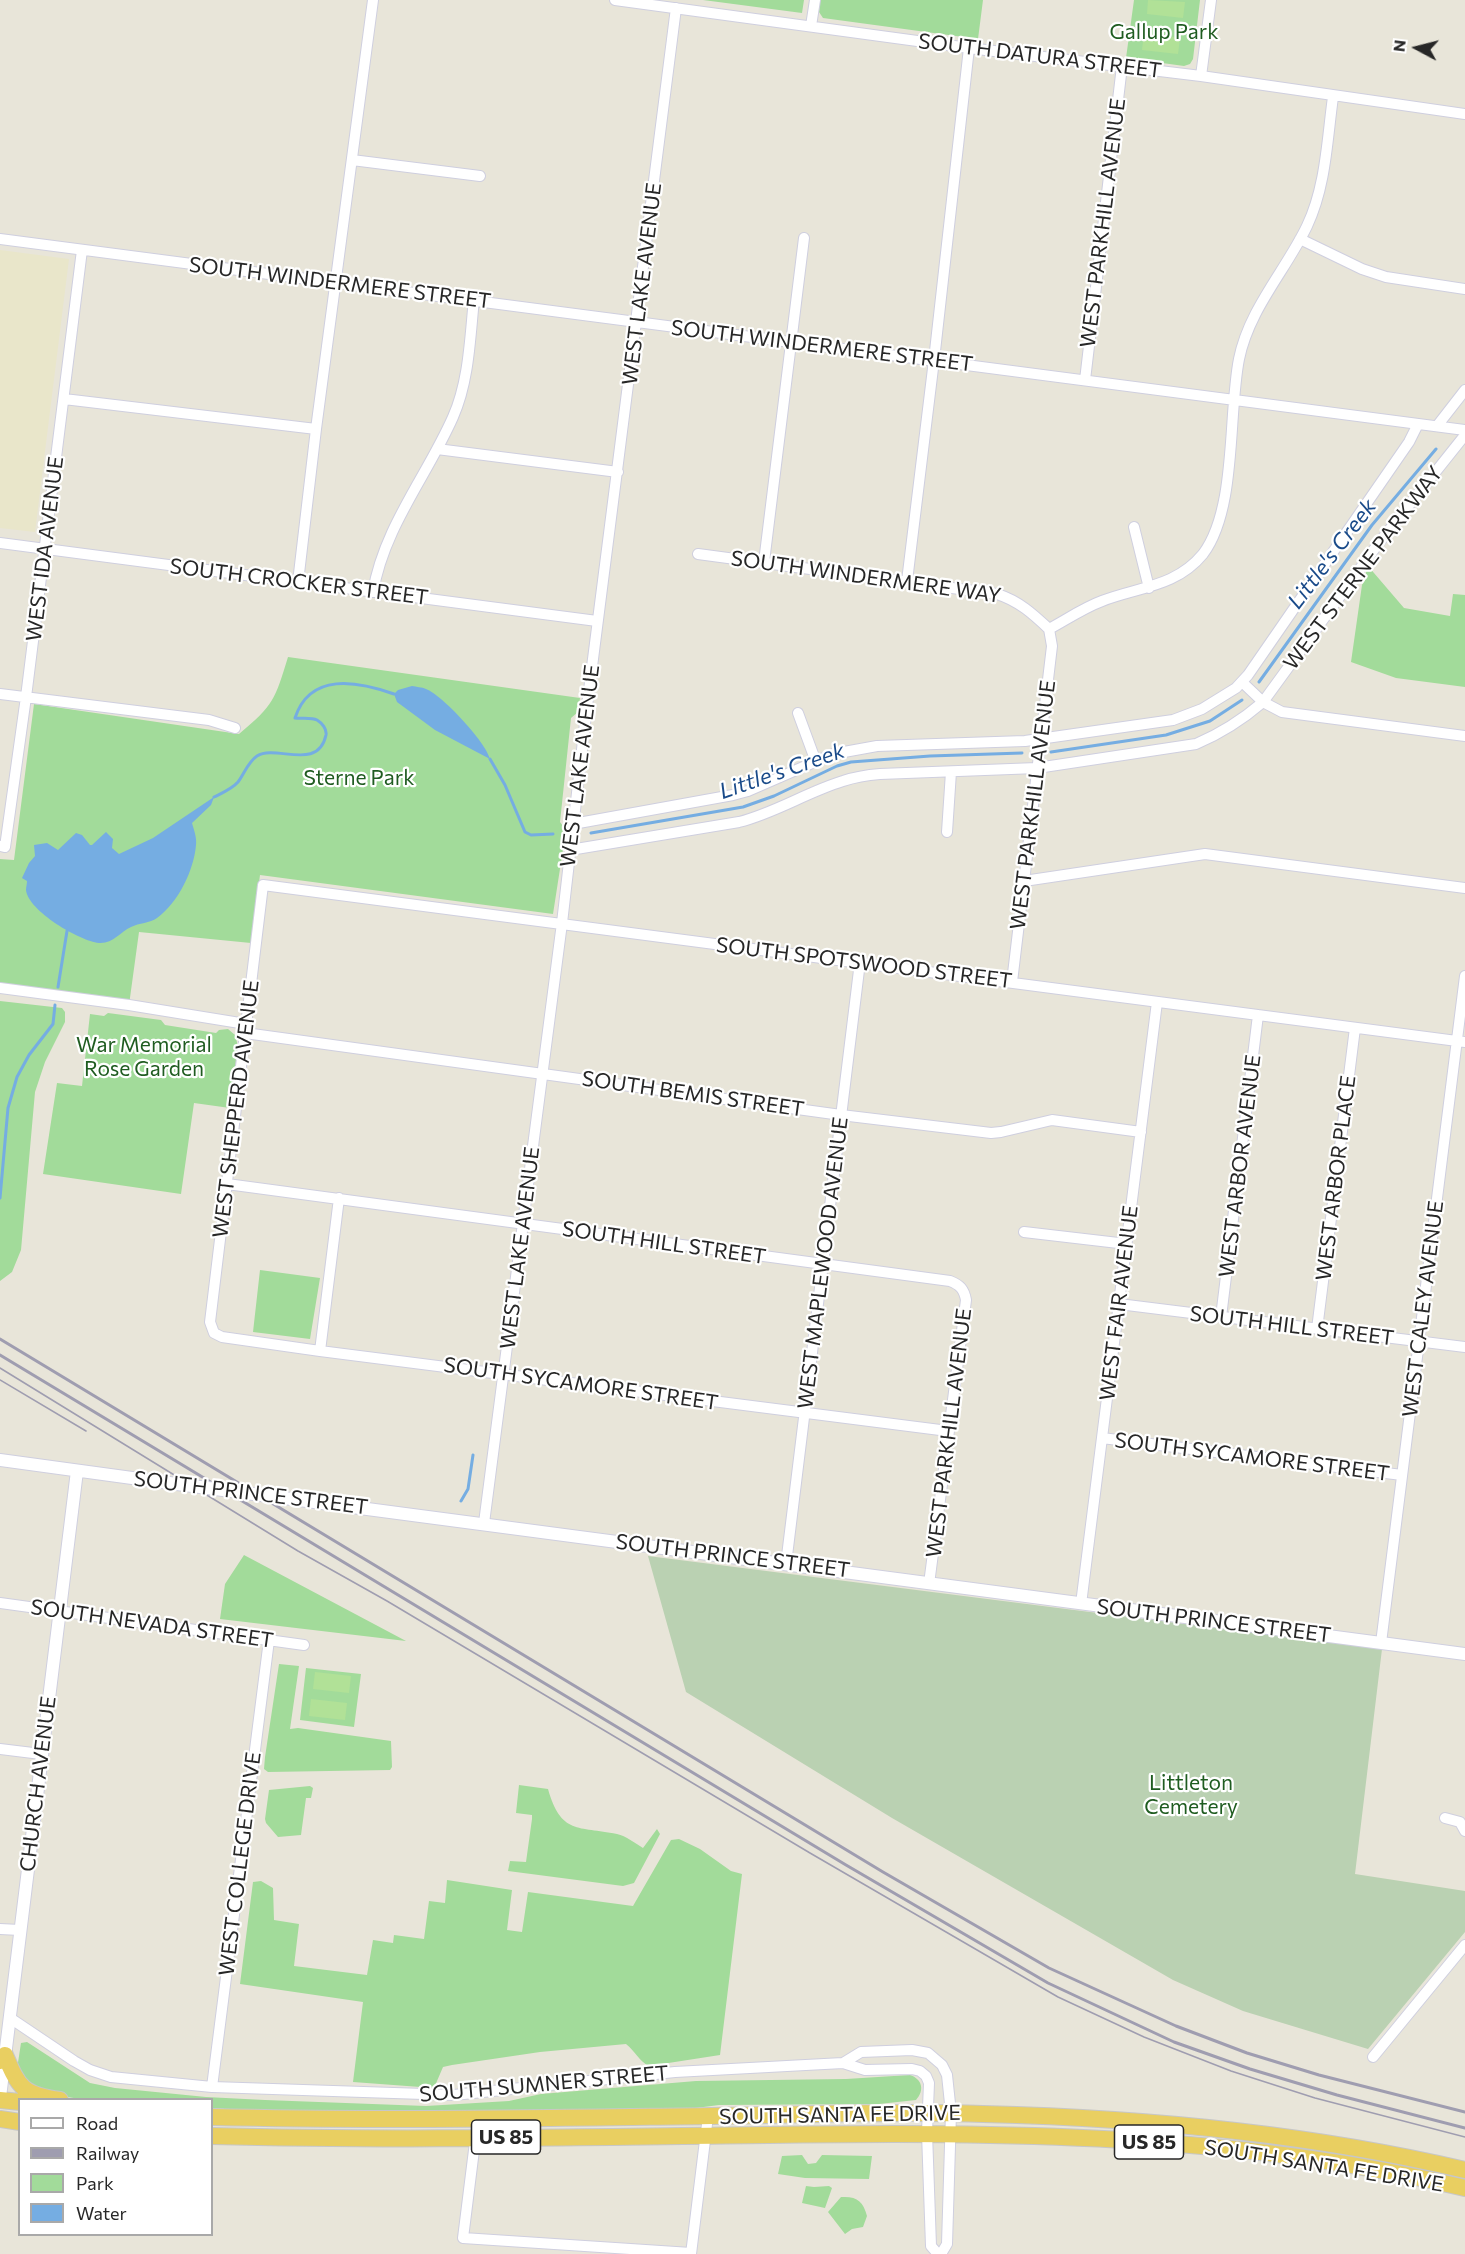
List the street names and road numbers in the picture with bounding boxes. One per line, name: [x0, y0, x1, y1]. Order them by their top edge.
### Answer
street label: SOUTH DATURA STREET: [917, 29, 1163, 83]
street label: WEST PARKHILL AVENUE: [1075, 97, 1131, 349]
street label: WEST LAKE AVENUE: [617, 181, 667, 387]
street label: SOUTH WINDERMERE STREET: [187, 252, 493, 314]
street label: SOUTH WINDERMERE STREET: [669, 315, 975, 377]
street label: WEST IDA AVENUE: [21, 455, 69, 643]
street label: WEST STERNE PARKWAY: [1278, 461, 1448, 675]
street label: SOUTH WINDERMERE WAY: [729, 546, 1003, 608]
street label: SOUTH CROCKER STREET: [168, 554, 430, 610]
street label: WEST LAKE AVENUE: [555, 663, 605, 869]
street label: WEST PARKHILL AVENUE: [1005, 679, 1061, 931]
street label: SOUTH SPOTSWOOD STREET: [715, 932, 1013, 994]
street label: WEST SHEPPERD AVENUE: [208, 979, 264, 1239]
street label: WEST ARBOR AVENUE: [1214, 1053, 1266, 1279]
street label: SOUTH BEMIS STREET: [580, 1066, 806, 1122]
street label: WEST ARBOR PLACE: [1311, 1074, 1361, 1282]
street label: WEST MAPLEWOOD AVENUE: [793, 1116, 853, 1410]
street label: WEST LAKE AVENUE: [495, 1145, 545, 1351]
street label: WEST CALEY AVENUE: [1397, 1199, 1449, 1419]
street label: WEST FAIR AVENUE: [1095, 1204, 1143, 1402]
street label: SOUTH HILL STREET: [560, 1216, 768, 1270]
street label: SOUTH HILL STREET: [1188, 1301, 1396, 1351]
street label: WEST PARKHILL AVENUE: [921, 1307, 977, 1559]
street label: SOUTH SYCAMORE STREET: [442, 1352, 720, 1416]
street label: SOUTH SYCAMORE STREET: [1113, 1428, 1391, 1486]
street label: SOUTH PRINCE STREET: [132, 1466, 370, 1520]
street label: SOUTH PRINCE STREET: [614, 1529, 852, 1583]
street label: SOUTH NEVADA STREET: [29, 1594, 275, 1654]
street label: SOUTH PRINCE STREET: [1095, 1594, 1333, 1648]
street label: CHURCH AVENUE: [15, 1695, 61, 1873]
street label: WEST COLLEGE DRIVE: [214, 1750, 266, 1978]
street label: SOUTH SUMNER STREET: [418, 2061, 670, 2107]
street label: SOUTH SANTA FE DRIVE: [719, 2100, 961, 2130]
road number: US 85: [472, 2120, 540, 2154]
road number: US 85: [1114, 2125, 1184, 2159]
street label: SOUTH SANTA FE DRIVE: [1203, 2135, 1445, 2197]

